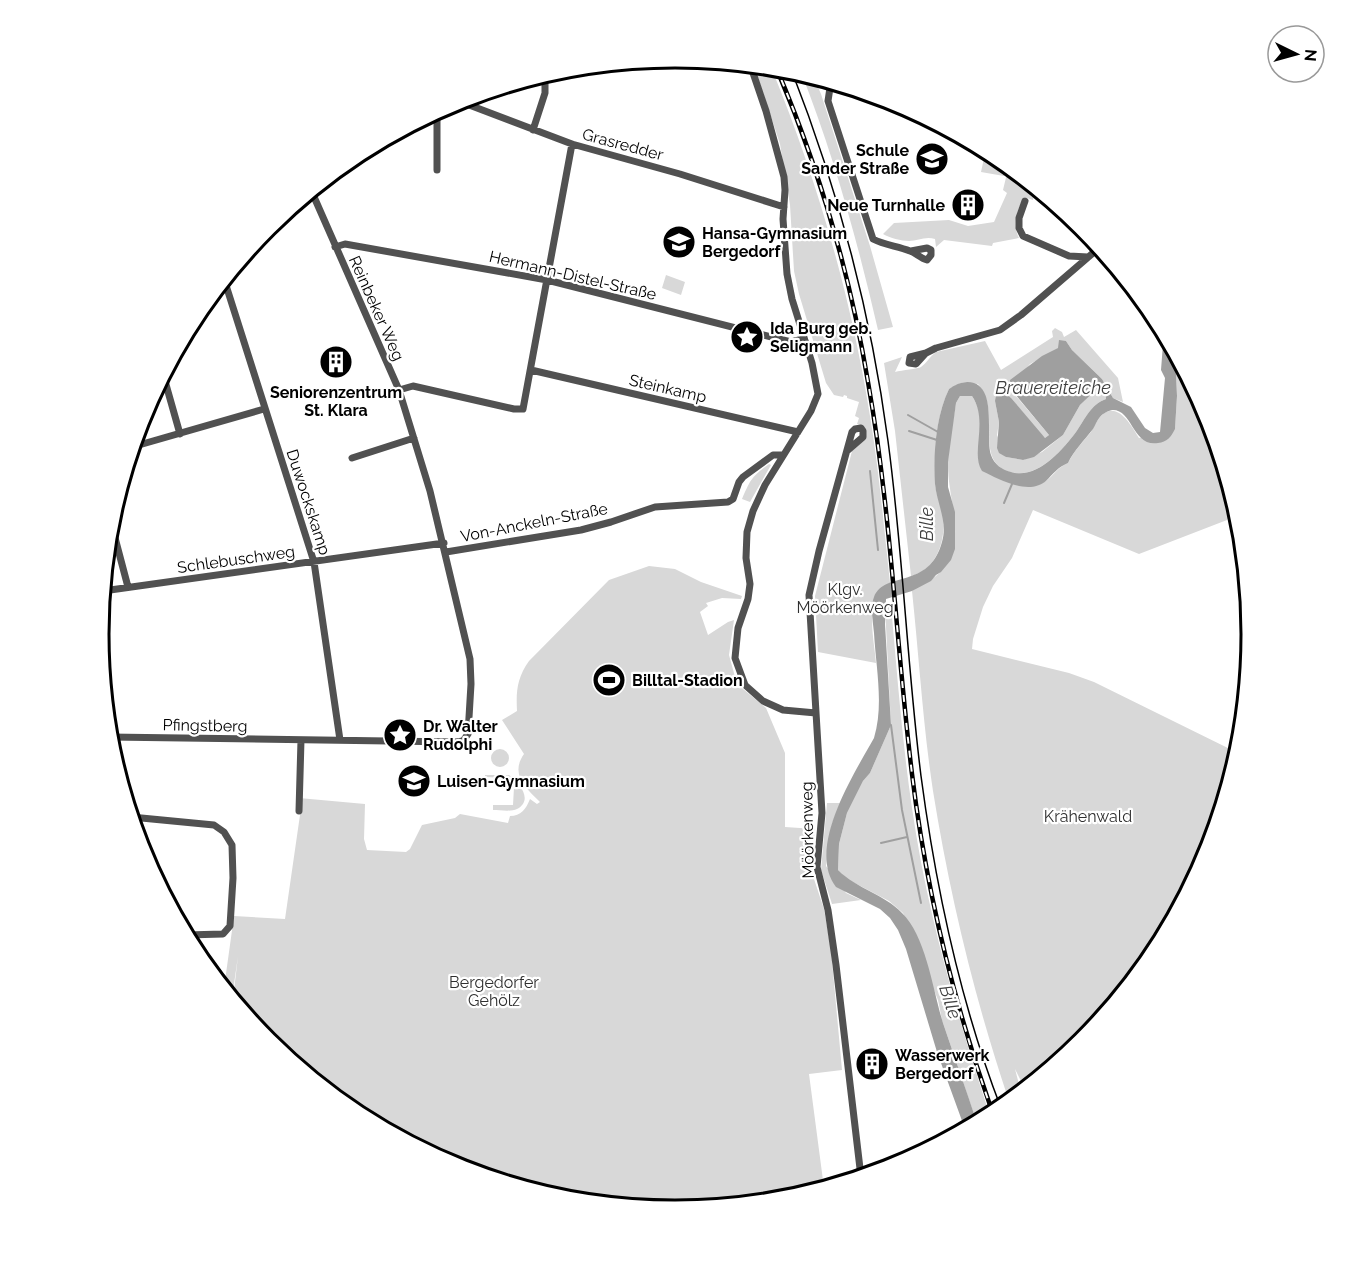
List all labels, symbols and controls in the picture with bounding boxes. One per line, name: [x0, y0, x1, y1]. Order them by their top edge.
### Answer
north arrow: [1266, 24, 1326, 84]
text: N: [1300, 48, 1320, 62]
street label: Grasredder: [580, 125, 666, 165]
place label: Schule Sander Straße: [801, 141, 909, 178]
school or university icon: Schule Sander Straße: [914, 141, 950, 177]
building icon: Neue Turnhalle: [950, 187, 986, 223]
place label: Neue Turnhalle: [827, 196, 945, 215]
school or university icon: Hansa-Gymnasium Bergedorf: [661, 224, 697, 260]
place label: Hansa-Gymnasium Bergedorf: [702, 224, 847, 261]
street label: Hermann-Distel-Straße: [487, 247, 658, 304]
street label: Reinbeker Weg: [345, 253, 408, 364]
place icon: Ida Burg geb. Seligmann: [729, 319, 765, 355]
place label: Ida Burg geb. Seligmann: [770, 319, 872, 356]
building icon: Seniorenzentrum St. Klara: [318, 344, 354, 380]
street label: Steinkamp: [627, 370, 709, 407]
water label: Brauereiteiche: [995, 377, 1111, 398]
place label: Seniorenzentrum St. Klara: [270, 383, 402, 420]
street label: Duwockskamp: [283, 447, 335, 557]
street label: Von-Anckeln-Straße: [459, 499, 609, 546]
water label: Bille: [916, 506, 937, 541]
street label: Schlebuschweg: [176, 542, 296, 577]
park label: Klgv. Möörkenweg: [796, 580, 894, 617]
sports icon: Billtal-Stadion: [591, 662, 627, 698]
place label: Billtal-Stadion: [632, 671, 743, 690]
street label: Pfingstberg: [162, 715, 248, 736]
place icon: Dr. Walter Rudolphi: [382, 717, 418, 753]
place label: Dr. Walter Rudolphi: [423, 717, 498, 754]
school or university icon: Luisen-Gymnasium: [396, 763, 432, 799]
place label: Luisen-Gymnasium: [437, 772, 585, 791]
street label: Möörkenweg: [797, 781, 818, 879]
park label: Krähenwald: [1044, 807, 1132, 826]
park label: Bergedorfer Gehölz: [449, 973, 539, 1010]
water label: Bille: [935, 982, 966, 1022]
building icon: Wasserwerk Bergedorf: [854, 1046, 890, 1082]
place label: Wasserwerk Bergedorf: [895, 1046, 990, 1083]

